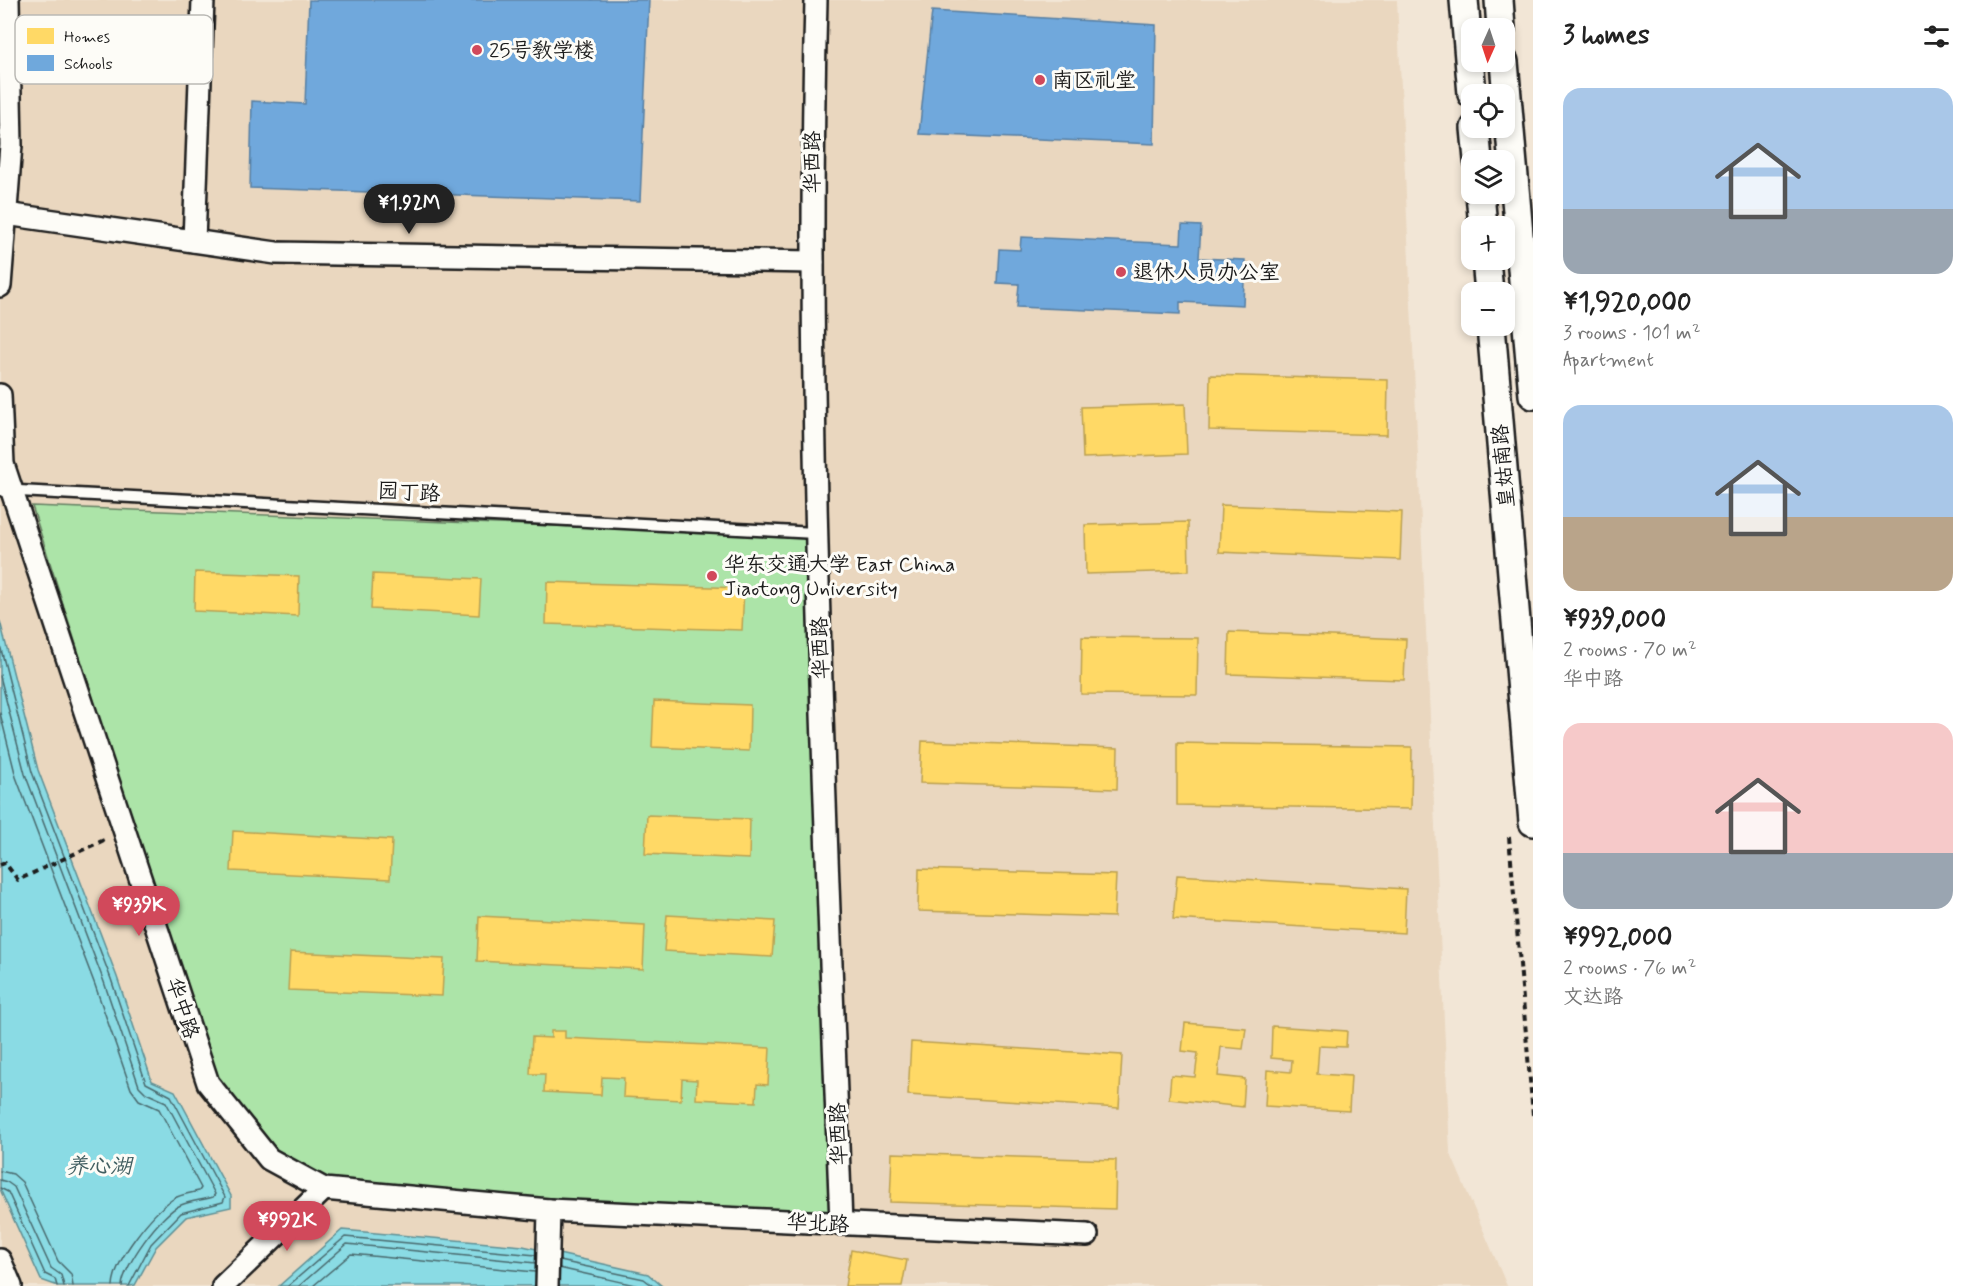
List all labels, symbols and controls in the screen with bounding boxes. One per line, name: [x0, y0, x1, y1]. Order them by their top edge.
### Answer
legend: [15, 15, 213, 84]
north arrow: [1461, 18, 1515, 72]
map controls: [1461, 18, 1515, 336]
text: 3 homes: [1563, 19, 1650, 53]
icon: filters: [1920, 20, 1953, 53]
text: Homes: [64, 27, 110, 48]
place label: 25号教学楼: [489, 37, 594, 65]
marker: 25号教学楼: [470, 43, 484, 57]
text: Schools: [64, 54, 113, 75]
place label: 南区礼堂: [1052, 67, 1136, 95]
marker: 南区礼堂: [1033, 73, 1047, 87]
button: locate: [1461, 84, 1515, 138]
icon: home: [1704, 127, 1812, 235]
street label: 华西路: [799, 131, 827, 194]
button: layers: [1461, 150, 1515, 204]
pin: ¥1.92M: [360, 184, 458, 235]
text: ¥1.92M: [378, 190, 440, 217]
button: +: [1461, 216, 1515, 270]
place label: 退休人员办公室: [1133, 259, 1280, 287]
marker: 退休人员办公室: [1114, 265, 1128, 279]
button: −: [1461, 282, 1515, 336]
text: ¥1,920,000: [1563, 286, 1691, 320]
text: 3 rooms · 101 m²: [1563, 320, 1701, 347]
text: Apartment: [1563, 347, 1654, 374]
street label: 皇姑南路: [1486, 423, 1522, 509]
icon: home: [1704, 444, 1812, 552]
street label: 园丁路: [377, 477, 441, 509]
place label: 华东交通大学 East China Jiaotong University: [724, 551, 955, 604]
marker: 华东交通大学 East China Jiaotong University: [705, 569, 719, 583]
text: ¥939,000: [1563, 603, 1666, 637]
street label: 华西路: [806, 616, 836, 680]
text: 2 rooms · 70 m²: [1563, 637, 1697, 664]
text: 华中路: [1563, 666, 1623, 693]
icon: home: [1704, 762, 1812, 870]
pin: ¥939K: [97, 886, 181, 937]
text: ¥939K: [112, 892, 166, 919]
text: ¥992,000: [1563, 921, 1672, 955]
text: 2 rooms · 76 m²: [1563, 955, 1696, 982]
street label: 华中路: [159, 974, 205, 1043]
text: 文达路: [1563, 984, 1623, 1011]
street label: 华西路: [824, 1102, 854, 1166]
water label: 养心湖: [66, 1153, 134, 1181]
pin: ¥992K: [245, 1201, 329, 1252]
text: ¥992K: [257, 1207, 317, 1234]
street label: 华北路: [786, 1208, 850, 1240]

